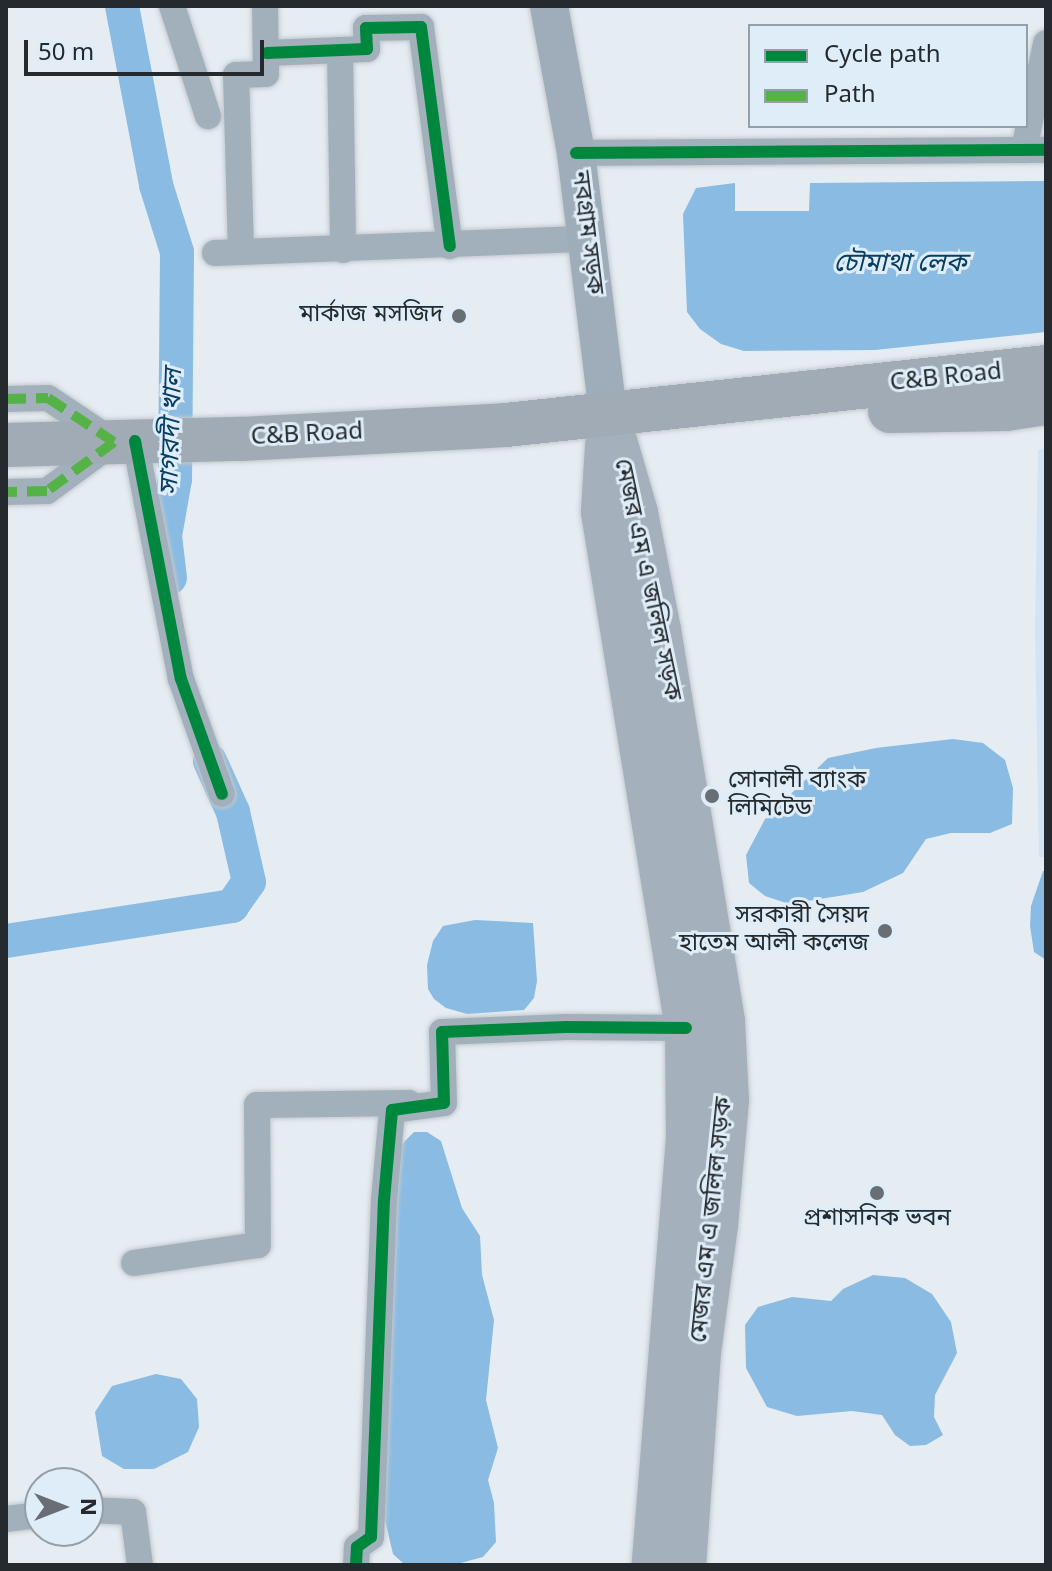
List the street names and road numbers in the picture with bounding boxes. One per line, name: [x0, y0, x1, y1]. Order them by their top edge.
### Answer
street label: নবগ্রাম সড়ক: [564, 170, 608, 296]
street label: C&B Road: [889, 359, 1003, 399]
street label: C&B Road: [250, 419, 364, 453]
street label: মেজর এম এ জলিল সড়ক: [606, 456, 686, 704]
street label: মেজর এম এ জলিল সড়ক: [686, 1096, 740, 1344]

